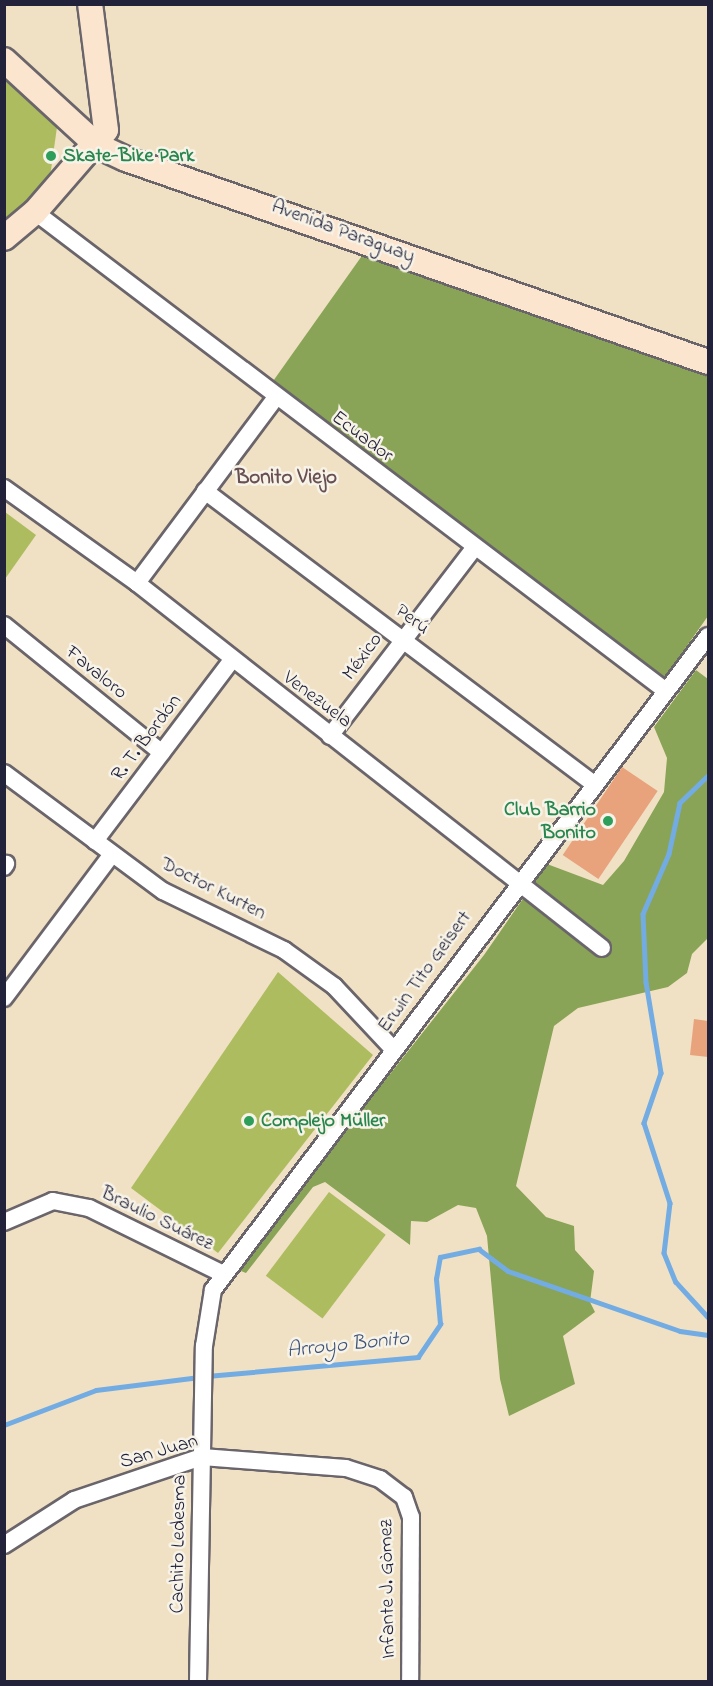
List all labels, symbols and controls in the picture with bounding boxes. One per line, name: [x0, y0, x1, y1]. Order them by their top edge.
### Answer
place label: Skate-Bike Park: [63, 144, 194, 168]
marker: Skate-Bike Park: [44, 149, 58, 163]
street label: Avenida Paraguay: [268, 195, 418, 269]
street label: Ecuador: [326, 406, 398, 468]
district label: Bonito Viejo: [235, 465, 337, 491]
street label: Perú: [390, 599, 434, 641]
street label: México: [338, 629, 388, 685]
street label: Favaloro: [60, 641, 132, 705]
street label: Venezuela: [278, 666, 356, 734]
street label: R. T. Bordón: [107, 690, 187, 786]
place label: Club Barrio Bonito: [504, 798, 596, 845]
marker: Club Barrio Bonito: [601, 814, 615, 828]
street label: Doctor Kurten: [156, 852, 270, 926]
street label: Erwin Tito Geisert: [373, 907, 477, 1037]
place label: Complejo Müller: [261, 1109, 385, 1133]
marker: Complejo Müller: [242, 1114, 256, 1128]
street label: Braulio Suárez: [97, 1181, 217, 1257]
water label: Arroyo Bonito: [286, 1326, 410, 1364]
street label: San Juan: [117, 1429, 201, 1475]
street label: Cachito Ledesma: [166, 1474, 192, 1614]
street label: Infante J. Gòmez: [375, 1519, 401, 1659]

